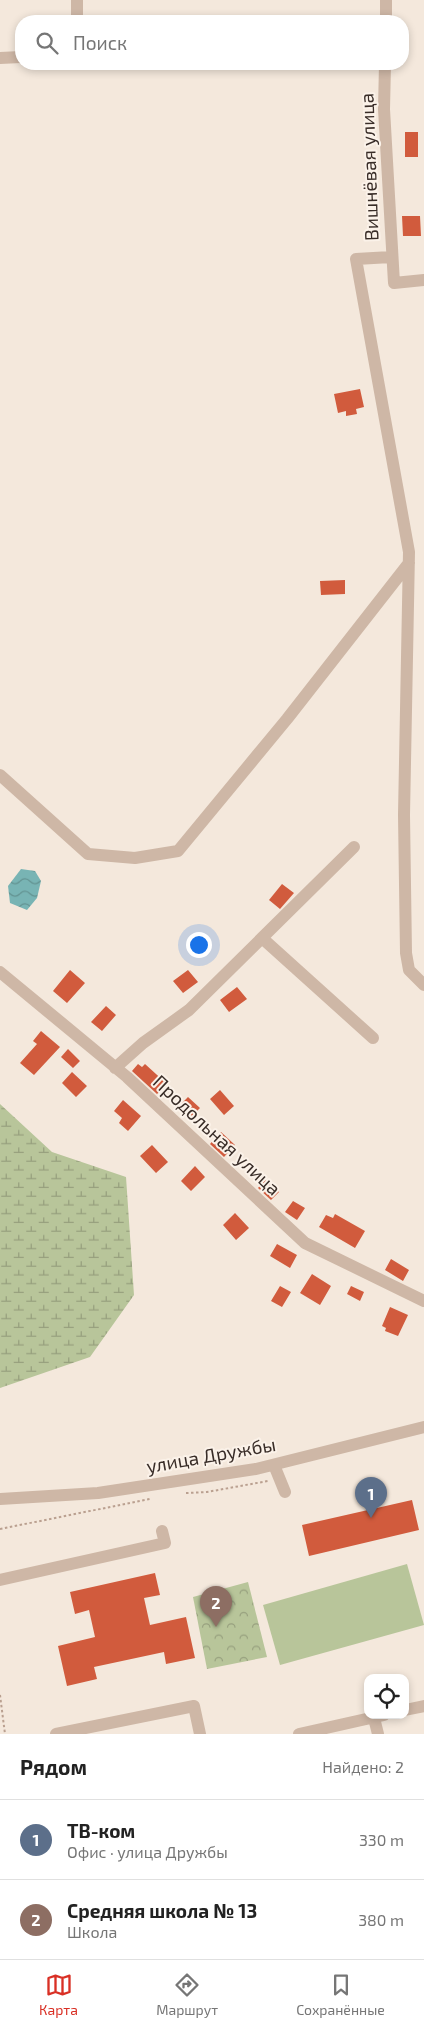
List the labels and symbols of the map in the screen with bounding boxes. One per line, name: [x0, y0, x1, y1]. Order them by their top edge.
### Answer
street label: Вишнёвая улица: [354, 93, 384, 241]
your location: [186, 932, 212, 958]
street label: Продольная улица: [148, 1070, 286, 1200]
street label: улица Дружбы: [144, 1432, 278, 1478]
pin: 1: [355, 1477, 387, 1518]
pin: 2: [200, 1586, 232, 1627]

